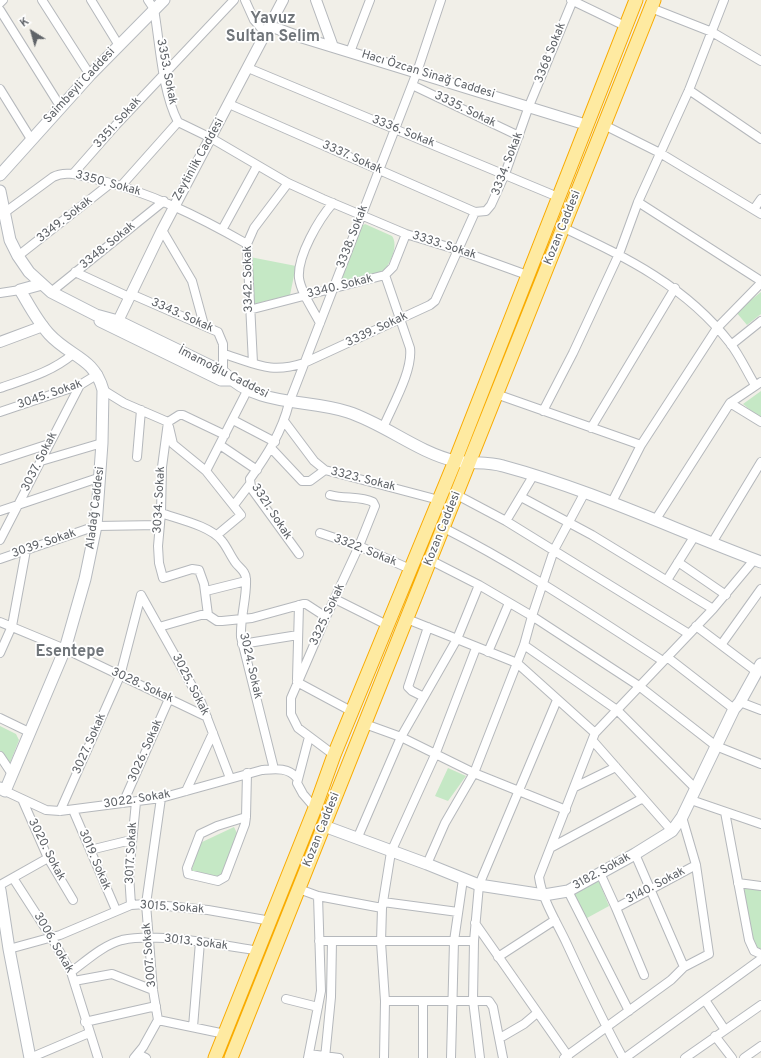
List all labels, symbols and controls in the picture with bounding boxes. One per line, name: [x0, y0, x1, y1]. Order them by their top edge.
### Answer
district label: Yavuz Sultan Selim: [226, 10, 320, 48]
north arrow: [12, 12, 52, 52]
text: K: [17, 14, 32, 30]
street label: 3368 Sokak: [532, 21, 570, 85]
street label: 3353. Sokak: [153, 38, 179, 106]
street label: Saimbeyli Caddesi: [41, 45, 119, 127]
street label: Hacı Özcan Sinağ Caddesi: [360, 48, 496, 102]
street label: 3335. Sokak: [432, 89, 498, 131]
street label: 3351. Sokak: [91, 94, 145, 152]
street label: 3336. Sokak: [369, 113, 437, 151]
street label: Zeytinlik Caddesi: [170, 116, 228, 204]
street label: 3334. Sokak: [489, 130, 527, 198]
street label: 3337. Sokak: [320, 138, 384, 178]
street label: 3350. Sokak: [74, 168, 142, 200]
street label: Kozan Caddesi: [542, 189, 584, 267]
street label: 3349. Sokak: [34, 194, 96, 246]
street label: 3338. Sokak: [334, 203, 372, 271]
street label: 3348. Sokak: [77, 219, 139, 273]
street label: 3333. Sokak: [410, 229, 478, 263]
street label: 3342. Sokak: [241, 245, 257, 313]
street label: 3340. Sokak: [305, 272, 375, 302]
street label: 3343. Sokak: [148, 296, 216, 336]
street label: 3339. Sokak: [344, 309, 410, 351]
street label: İmamoğlu Caddesi: [175, 344, 271, 402]
street label: 3045. Sokak: [16, 377, 84, 413]
street label: 3037. Sokak: [19, 430, 61, 494]
street label: 3323. Sokak: [329, 465, 397, 495]
street label: Aladağ Caddesi: [84, 466, 108, 550]
street label: 3034. Sokak: [151, 466, 169, 534]
street label: 3321. Sokak: [248, 481, 294, 543]
street label: Kozan Caddesi: [422, 490, 464, 568]
street label: 3039. Sokak: [10, 526, 78, 562]
street label: 3322. Sokak: [331, 532, 399, 570]
street label: 3325. Sokak: [307, 582, 349, 648]
street label: 3024. Sokak: [235, 632, 265, 700]
district label: Esentepe: [35, 643, 105, 663]
street label: 3025. Sokak: [168, 652, 212, 718]
street label: 3028. Sokak: [108, 665, 176, 707]
street label: 3027. Sokak: [70, 711, 110, 777]
street label: 3026. Sokak: [126, 717, 166, 785]
street label: 3022. Sokak: [103, 788, 171, 812]
street label: Kozan Caddesi: [301, 791, 343, 869]
street label: 3020. Sokak: [24, 817, 68, 883]
street label: 3017. Sokak: [123, 822, 141, 884]
street label: 3019. Sokak: [75, 828, 113, 892]
street label: 3182. Sokak: [570, 850, 634, 894]
street label: 3140. Sokak: [624, 864, 688, 908]
street label: 3015. Sokak: [139, 899, 205, 917]
street label: 3006. Sokak: [30, 910, 76, 976]
street label: 3007. Sokak: [140, 922, 160, 988]
street label: 3013. Sokak: [163, 932, 229, 954]

